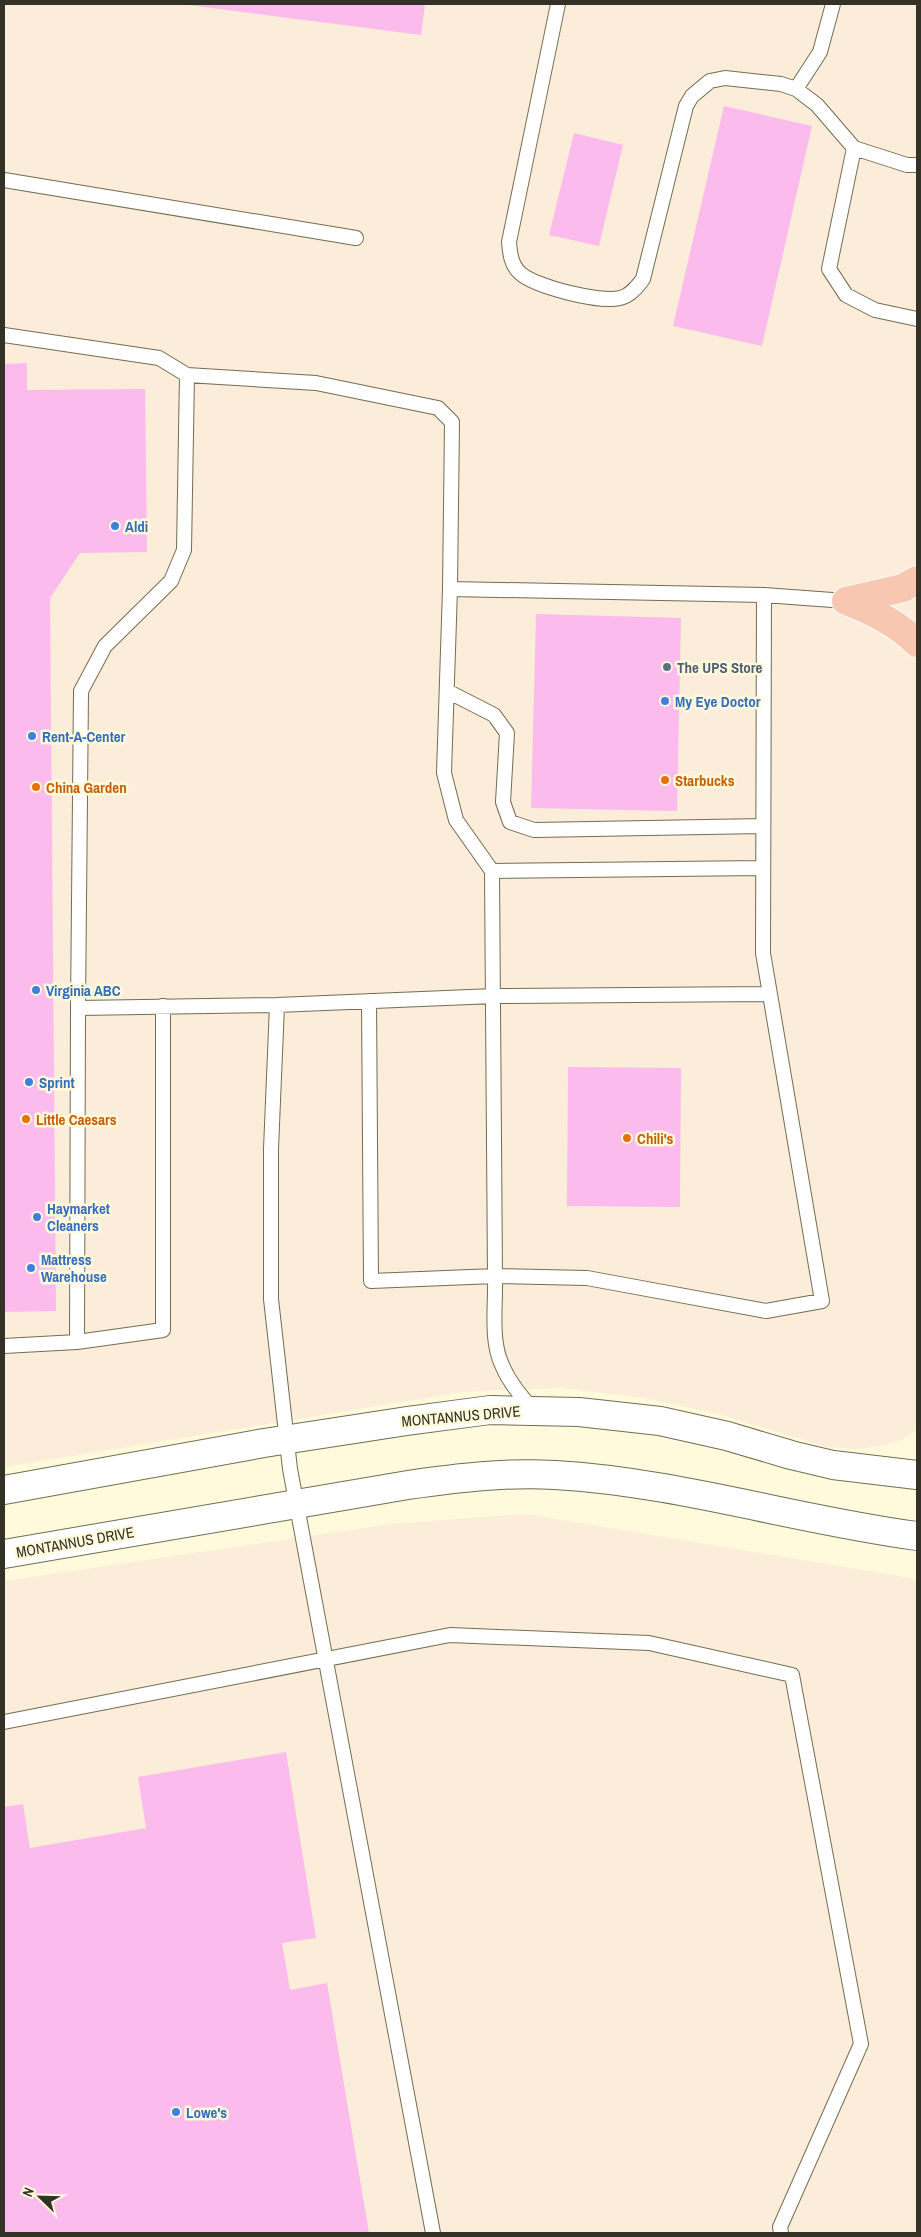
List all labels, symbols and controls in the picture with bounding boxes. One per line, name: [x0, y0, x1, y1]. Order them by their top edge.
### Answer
place label: Aldi: [125, 516, 148, 537]
marker: Aldi: [109, 520, 121, 532]
place label: The UPS Store: [677, 657, 763, 678]
marker: The UPS Store: [661, 661, 673, 673]
place label: My Eye Doctor: [675, 691, 761, 712]
marker: My Eye Doctor: [659, 695, 671, 707]
place label: Rent-A-Center: [42, 726, 126, 747]
marker: Rent-A-Center: [26, 730, 38, 742]
place label: Starbucks: [675, 770, 735, 791]
marker: Starbucks: [659, 774, 671, 786]
place label: China Garden: [46, 777, 127, 798]
marker: China Garden: [30, 781, 42, 793]
place label: Virginia ABC: [46, 980, 121, 1001]
marker: Virginia ABC: [30, 984, 42, 996]
place label: Sprint: [39, 1072, 75, 1093]
marker: Sprint: [23, 1076, 35, 1088]
place label: Little Caesars: [36, 1109, 117, 1130]
marker: Little Caesars: [20, 1113, 32, 1125]
place label: Chili's: [637, 1128, 674, 1149]
marker: Chili's: [621, 1132, 633, 1144]
place label: Haymarket Cleaners: [47, 1198, 110, 1236]
marker: Haymarket Cleaners: [31, 1211, 43, 1223]
place label: Mattress Warehouse: [41, 1249, 107, 1287]
marker: Mattress Warehouse: [25, 1262, 37, 1274]
street label: MONTANNUS DRIVE: [401, 1400, 521, 1432]
street label: MONTANNUS DRIVE: [14, 1521, 136, 1563]
place label: Lowe's: [186, 2102, 227, 2123]
marker: Lowe's: [170, 2106, 182, 2118]
north arrow: [15, 2172, 65, 2222]
text: N: [18, 2185, 38, 2199]

